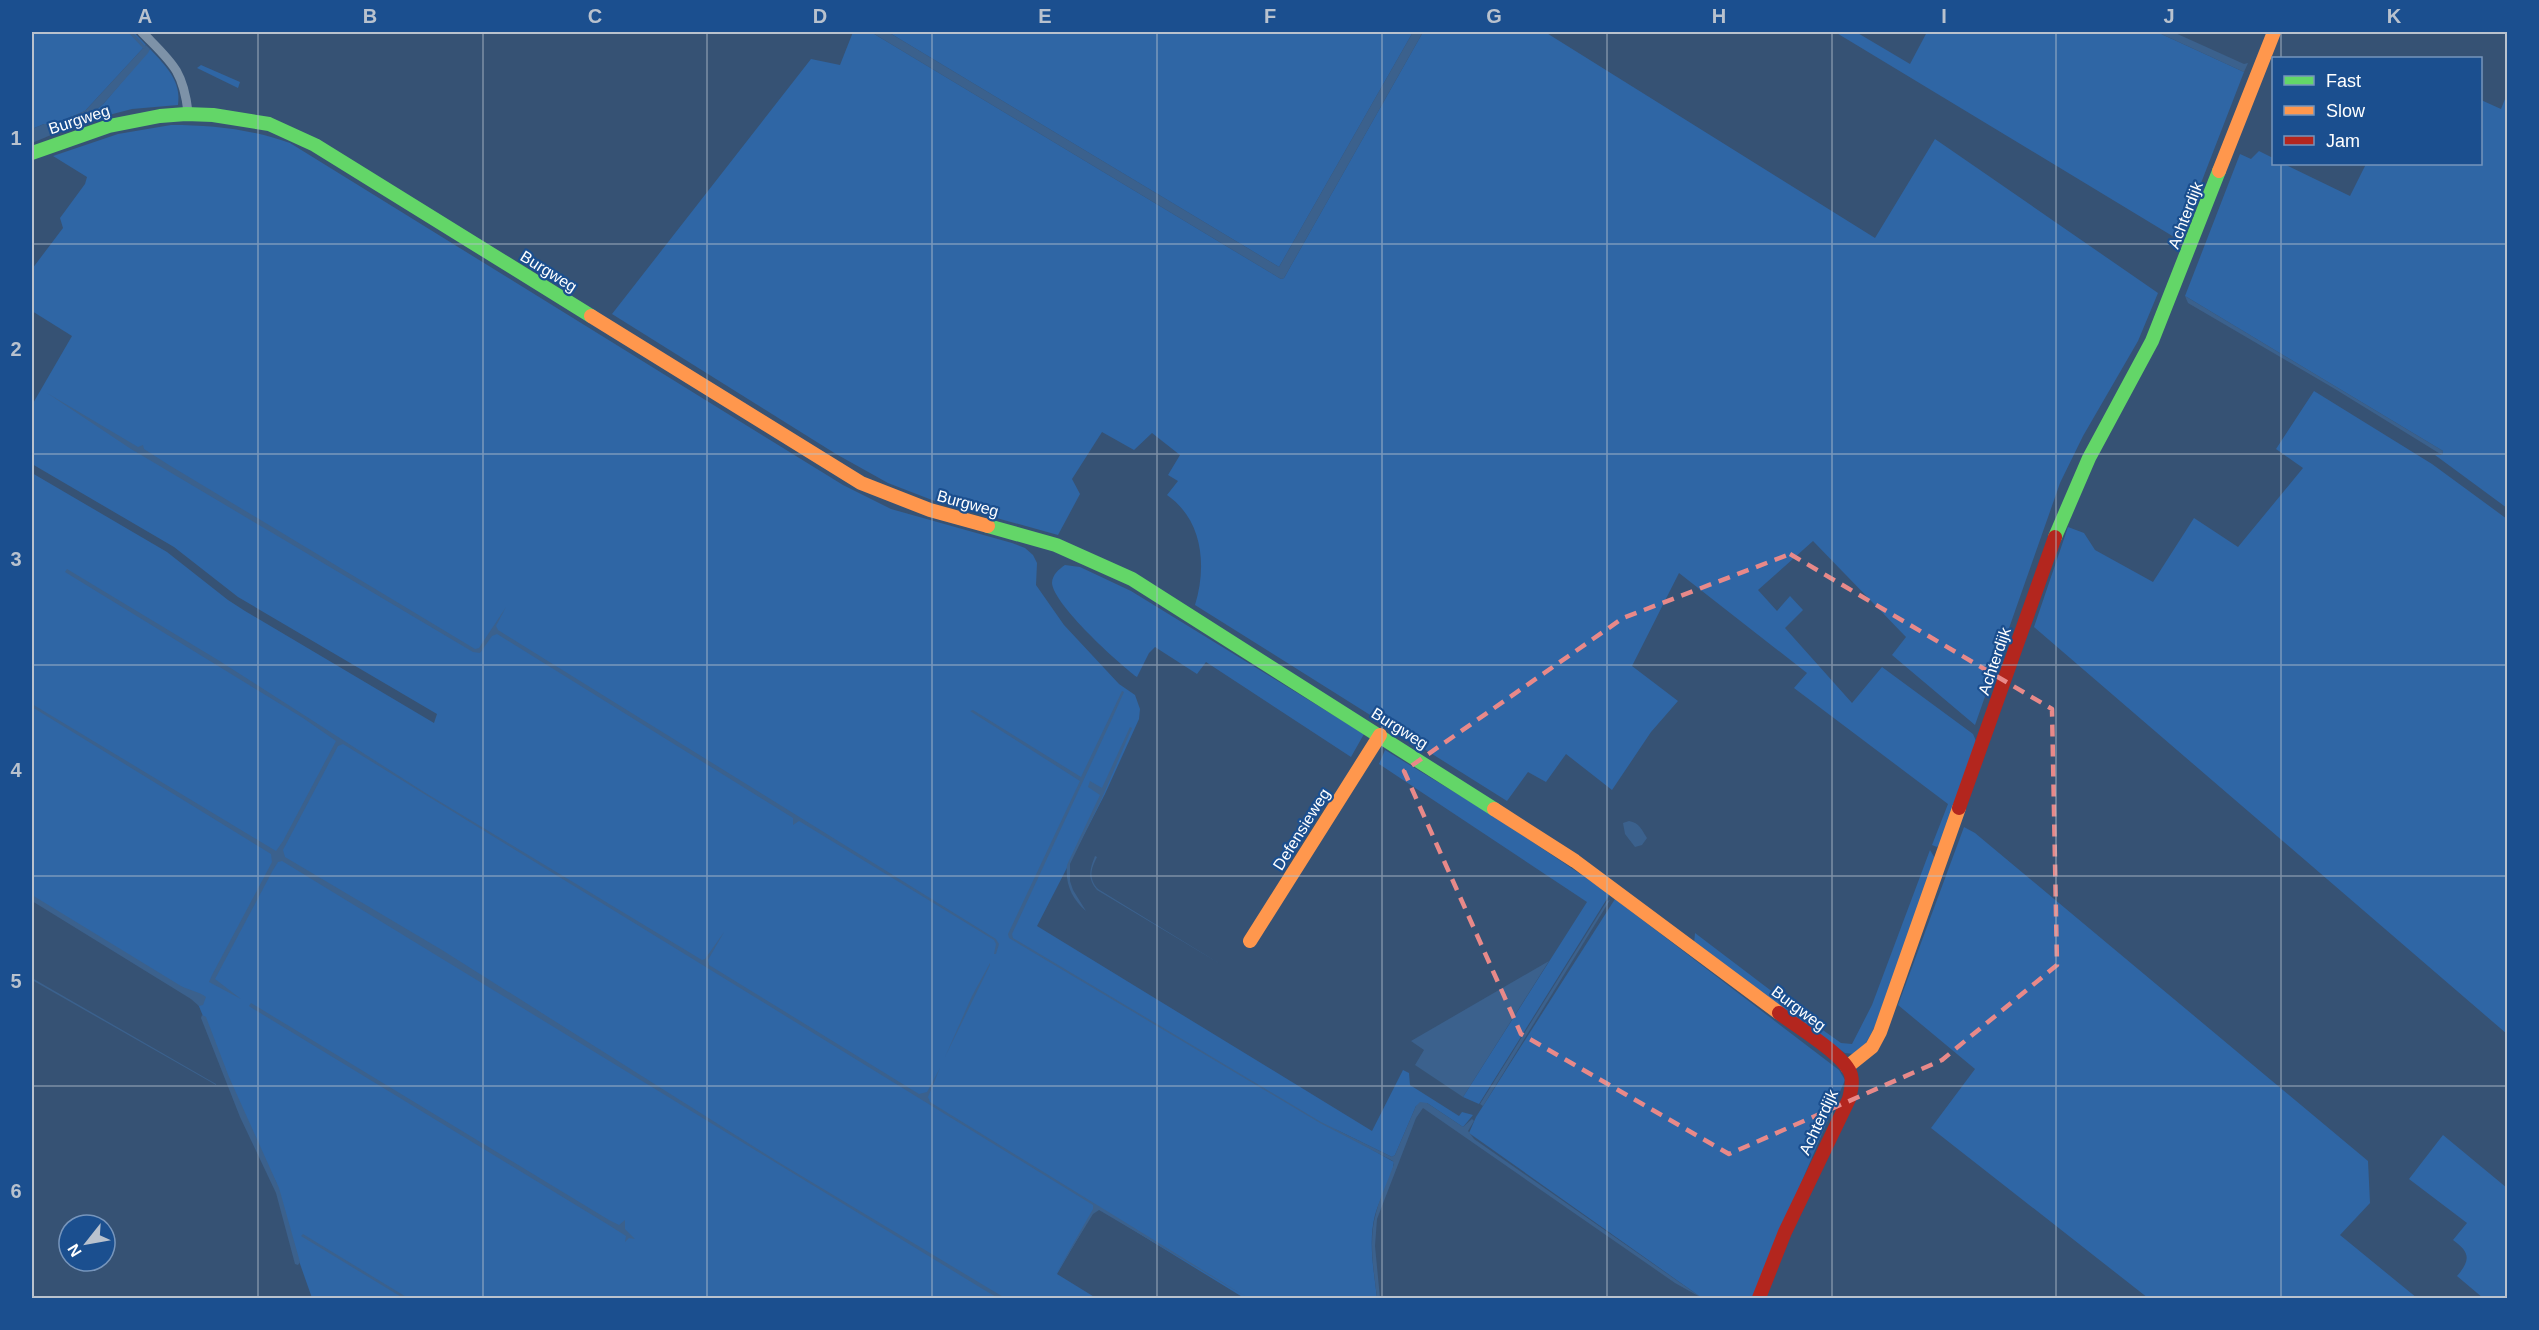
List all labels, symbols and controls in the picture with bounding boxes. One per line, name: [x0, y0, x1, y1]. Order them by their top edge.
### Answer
text: A: [138, 5, 152, 27]
text: B: [363, 5, 377, 27]
text: C: [588, 5, 602, 27]
text: D: [813, 5, 827, 27]
text: E: [1038, 5, 1052, 27]
text: F: [1264, 5, 1276, 27]
text: G: [1486, 5, 1502, 27]
text: H: [1712, 5, 1726, 27]
text: I: [1941, 5, 1947, 27]
text: J: [2163, 5, 2175, 27]
text: K: [2387, 5, 2402, 27]
legend: [2272, 57, 2482, 165]
text: Fast: [2326, 71, 2361, 91]
text: Slow: [2326, 101, 2366, 121]
street label: Burgweg: [46, 102, 112, 137]
text: 1: [10, 127, 22, 149]
text: Jam: [2326, 131, 2360, 151]
street label: Achterdijk: [2165, 178, 2206, 251]
street label: Burgweg: [517, 247, 580, 295]
text: 2: [10, 338, 22, 360]
street label: Burgweg: [935, 487, 1001, 520]
text: 3: [10, 548, 22, 570]
street label: Achterdijk: [1975, 624, 2014, 697]
street label: Burgweg: [1368, 704, 1431, 752]
text: 4: [10, 759, 22, 781]
street label: Defensieweg: [1270, 786, 1333, 873]
text: 5: [10, 970, 22, 992]
street label: Burgweg: [1768, 983, 1829, 1034]
street label: Achterdijk: [1796, 1086, 1841, 1158]
text: 6: [10, 1180, 22, 1202]
north arrow: [57, 1213, 117, 1273]
text: N: [64, 1241, 85, 1260]

